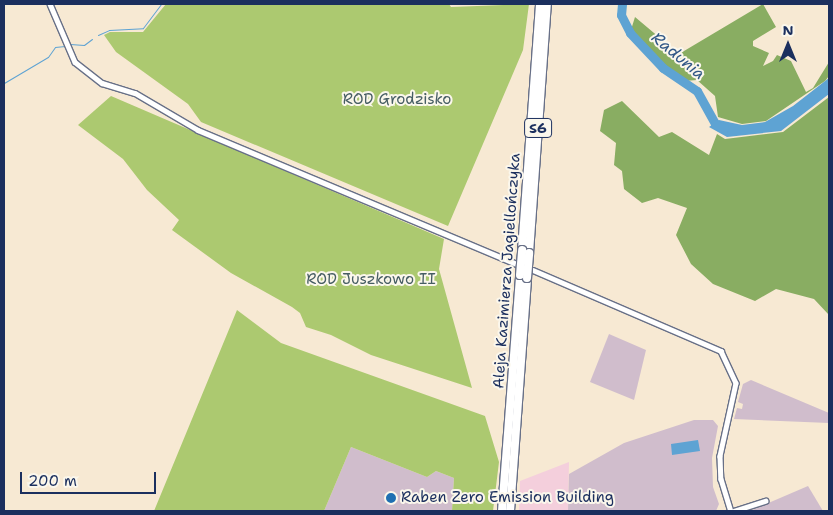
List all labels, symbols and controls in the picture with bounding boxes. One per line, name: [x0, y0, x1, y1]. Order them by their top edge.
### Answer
north arrow: [763, 20, 813, 70]
text: N: [782, 21, 794, 39]
water label: Radunia: [647, 28, 709, 84]
park label: ROD Grodzisko: [343, 91, 451, 109]
road number: S6: [523, 116, 553, 140]
street label: Aleja Kazimierza Jagiellończyka: [490, 153, 524, 389]
park label: ROD Juszkowo II: [306, 271, 436, 289]
scale bar: [22, 462, 159, 494]
text: 200 m: [28, 471, 77, 491]
place label: Raben Zero Emission Building: [401, 489, 614, 507]
marker: Raben Zero Emission Building: [385, 492, 397, 504]

